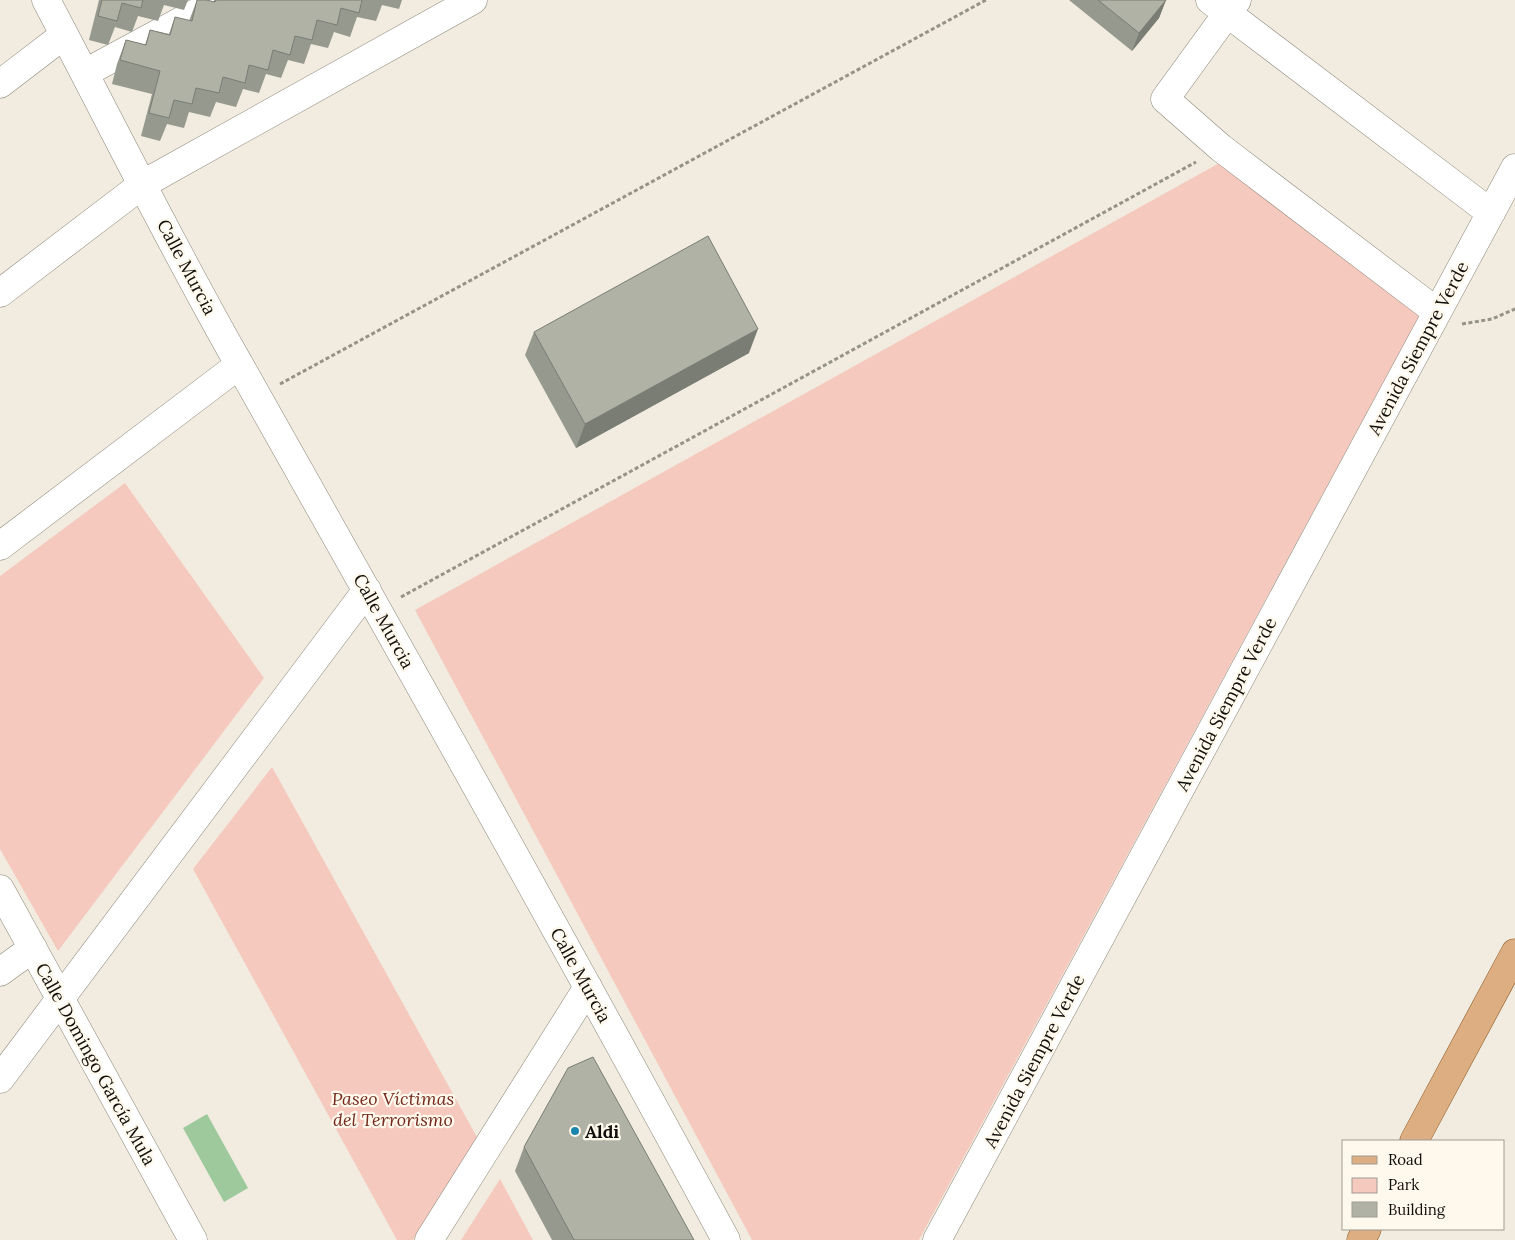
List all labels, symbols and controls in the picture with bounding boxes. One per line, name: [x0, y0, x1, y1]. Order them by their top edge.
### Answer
street label: Calle Murcia: [152, 215, 222, 319]
street label: Avenida Siempre Verde: [1362, 257, 1474, 440]
street label: Calle Murcia: [348, 570, 420, 672]
street label: Avenida Siempre Verde: [1170, 613, 1282, 796]
street label: Calle Murcia: [545, 924, 617, 1026]
street label: Calle Domingo García Mula: [31, 959, 161, 1169]
street label: Avenida Siempre Verde: [978, 970, 1090, 1153]
park label: Paseo Víctimas del Terrorismo: [332, 1087, 454, 1131]
place label: Aldi: [585, 1120, 619, 1143]
marker: Aldi: [569, 1125, 581, 1137]
legend: [1342, 1140, 1505, 1230]
text: Road: [1388, 1150, 1423, 1169]
text: Park: [1388, 1175, 1419, 1194]
text: Building: [1388, 1200, 1446, 1219]

